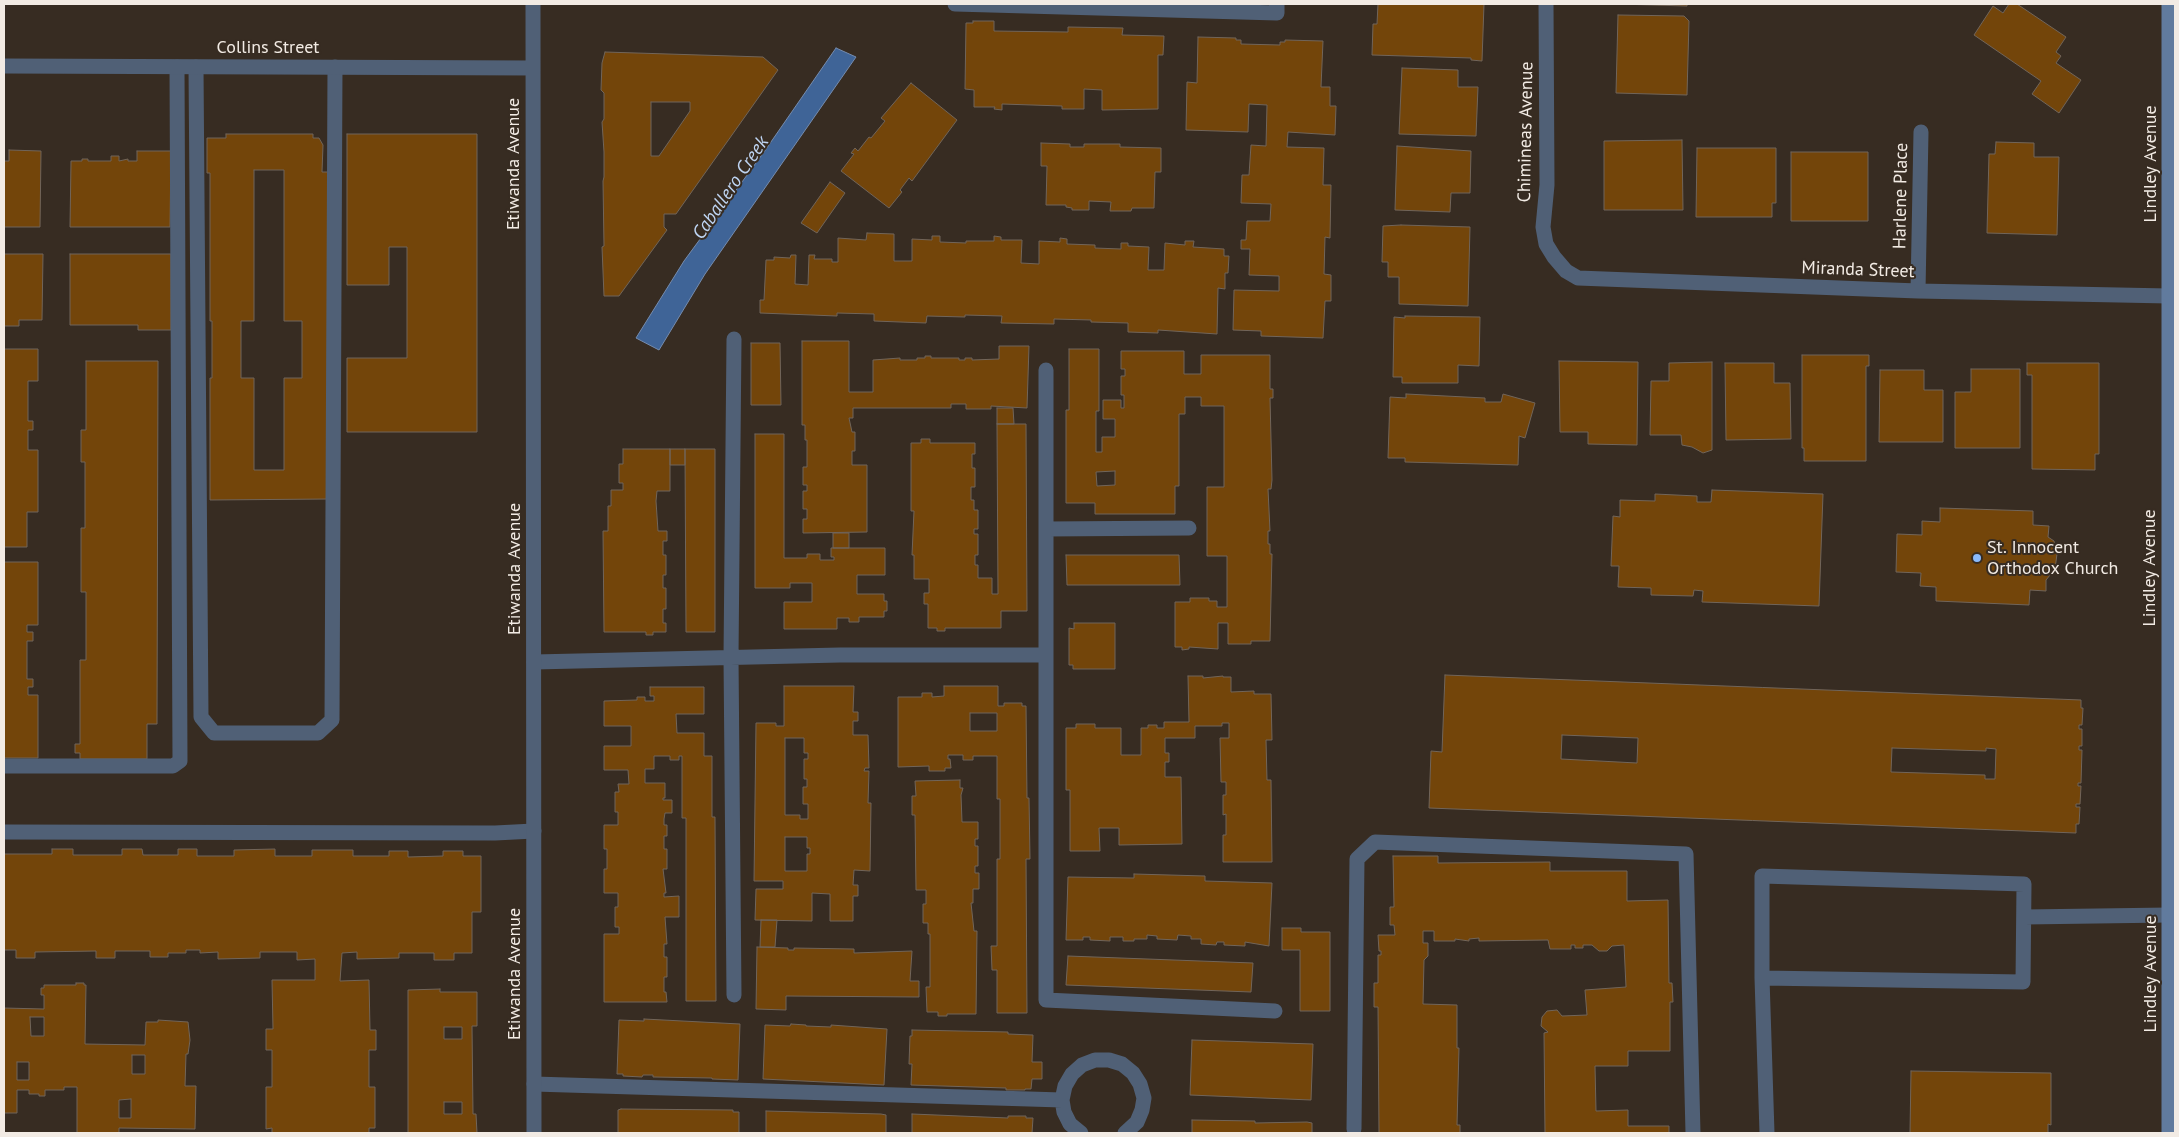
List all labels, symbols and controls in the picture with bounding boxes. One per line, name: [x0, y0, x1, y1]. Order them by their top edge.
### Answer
street label: Collins Street: [217, 37, 319, 59]
street label: Chimineas Avenue: [1514, 61, 1538, 203]
street label: Etiwanda Avenue: [503, 98, 525, 230]
street label: Lindley Avenue: [2140, 105, 2162, 223]
water label: Caballero Creek: [688, 132, 774, 244]
street label: Harlene Place: [1889, 143, 1913, 249]
street label: Miranda Street: [1801, 257, 1915, 283]
street label: Etiwanda Avenue: [504, 503, 526, 635]
street label: Lindley Avenue: [2139, 509, 2161, 627]
place label: St. Innocent Orthodox Church: [1987, 537, 2118, 580]
marker: St. Innocent Orthodox Church: [1971, 552, 1983, 564]
street label: Etiwanda Avenue: [504, 908, 526, 1040]
street label: Lindley Avenue: [2140, 915, 2162, 1033]

